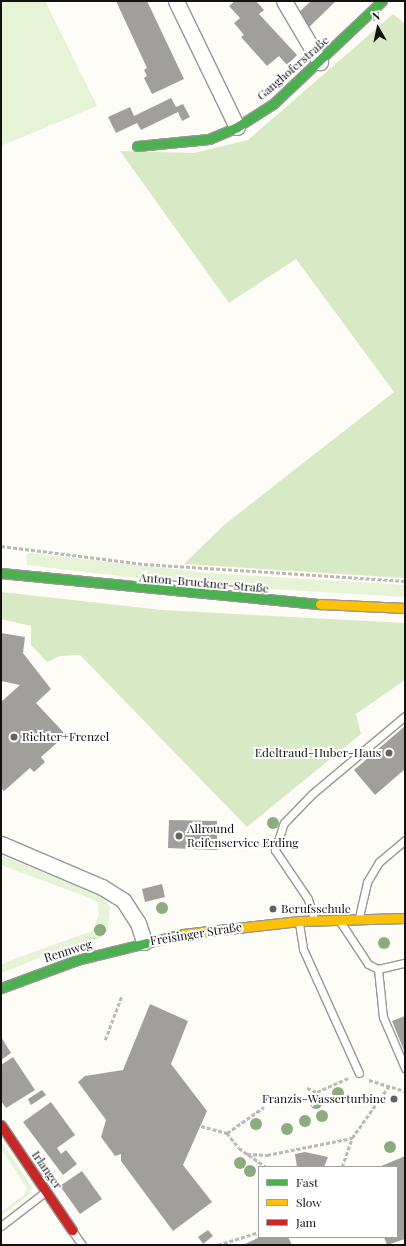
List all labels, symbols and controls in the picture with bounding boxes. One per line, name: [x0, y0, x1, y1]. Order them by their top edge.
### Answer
north arrow: [358, 8, 398, 48]
text: N: [371, 8, 381, 24]
street label: Ganghoferstraße: [254, 33, 332, 103]
street label: Anton-Bruckner-Straße: [139, 570, 269, 596]
place label: Richter+Frenzel: [22, 730, 109, 744]
marker: Richter+Frenzel: [9, 732, 19, 742]
place label: Edeltraud-Huber-Haus: [255, 746, 381, 760]
marker: Edeltraud-Huber-Haus: [384, 748, 394, 758]
place label: Allround Reifenservice Erding: [187, 822, 299, 850]
marker: Allround Reifenservice Erding: [174, 831, 184, 841]
place label: Berufsschule: [281, 902, 351, 916]
marker: Berufsschule: [268, 904, 278, 914]
street label: Freisinger Straße: [149, 920, 243, 948]
street label: Rennweg: [42, 937, 94, 965]
place label: Franzis-Wasserturbine: [262, 1092, 386, 1106]
marker: Franzis-Wasserturbine: [389, 1094, 399, 1104]
street label: Irlanger: [29, 1148, 65, 1192]
legend: [258, 1166, 398, 1238]
text: Fast: [296, 1174, 318, 1190]
text: Slow: [296, 1194, 322, 1210]
text: Jam: [296, 1214, 316, 1230]

